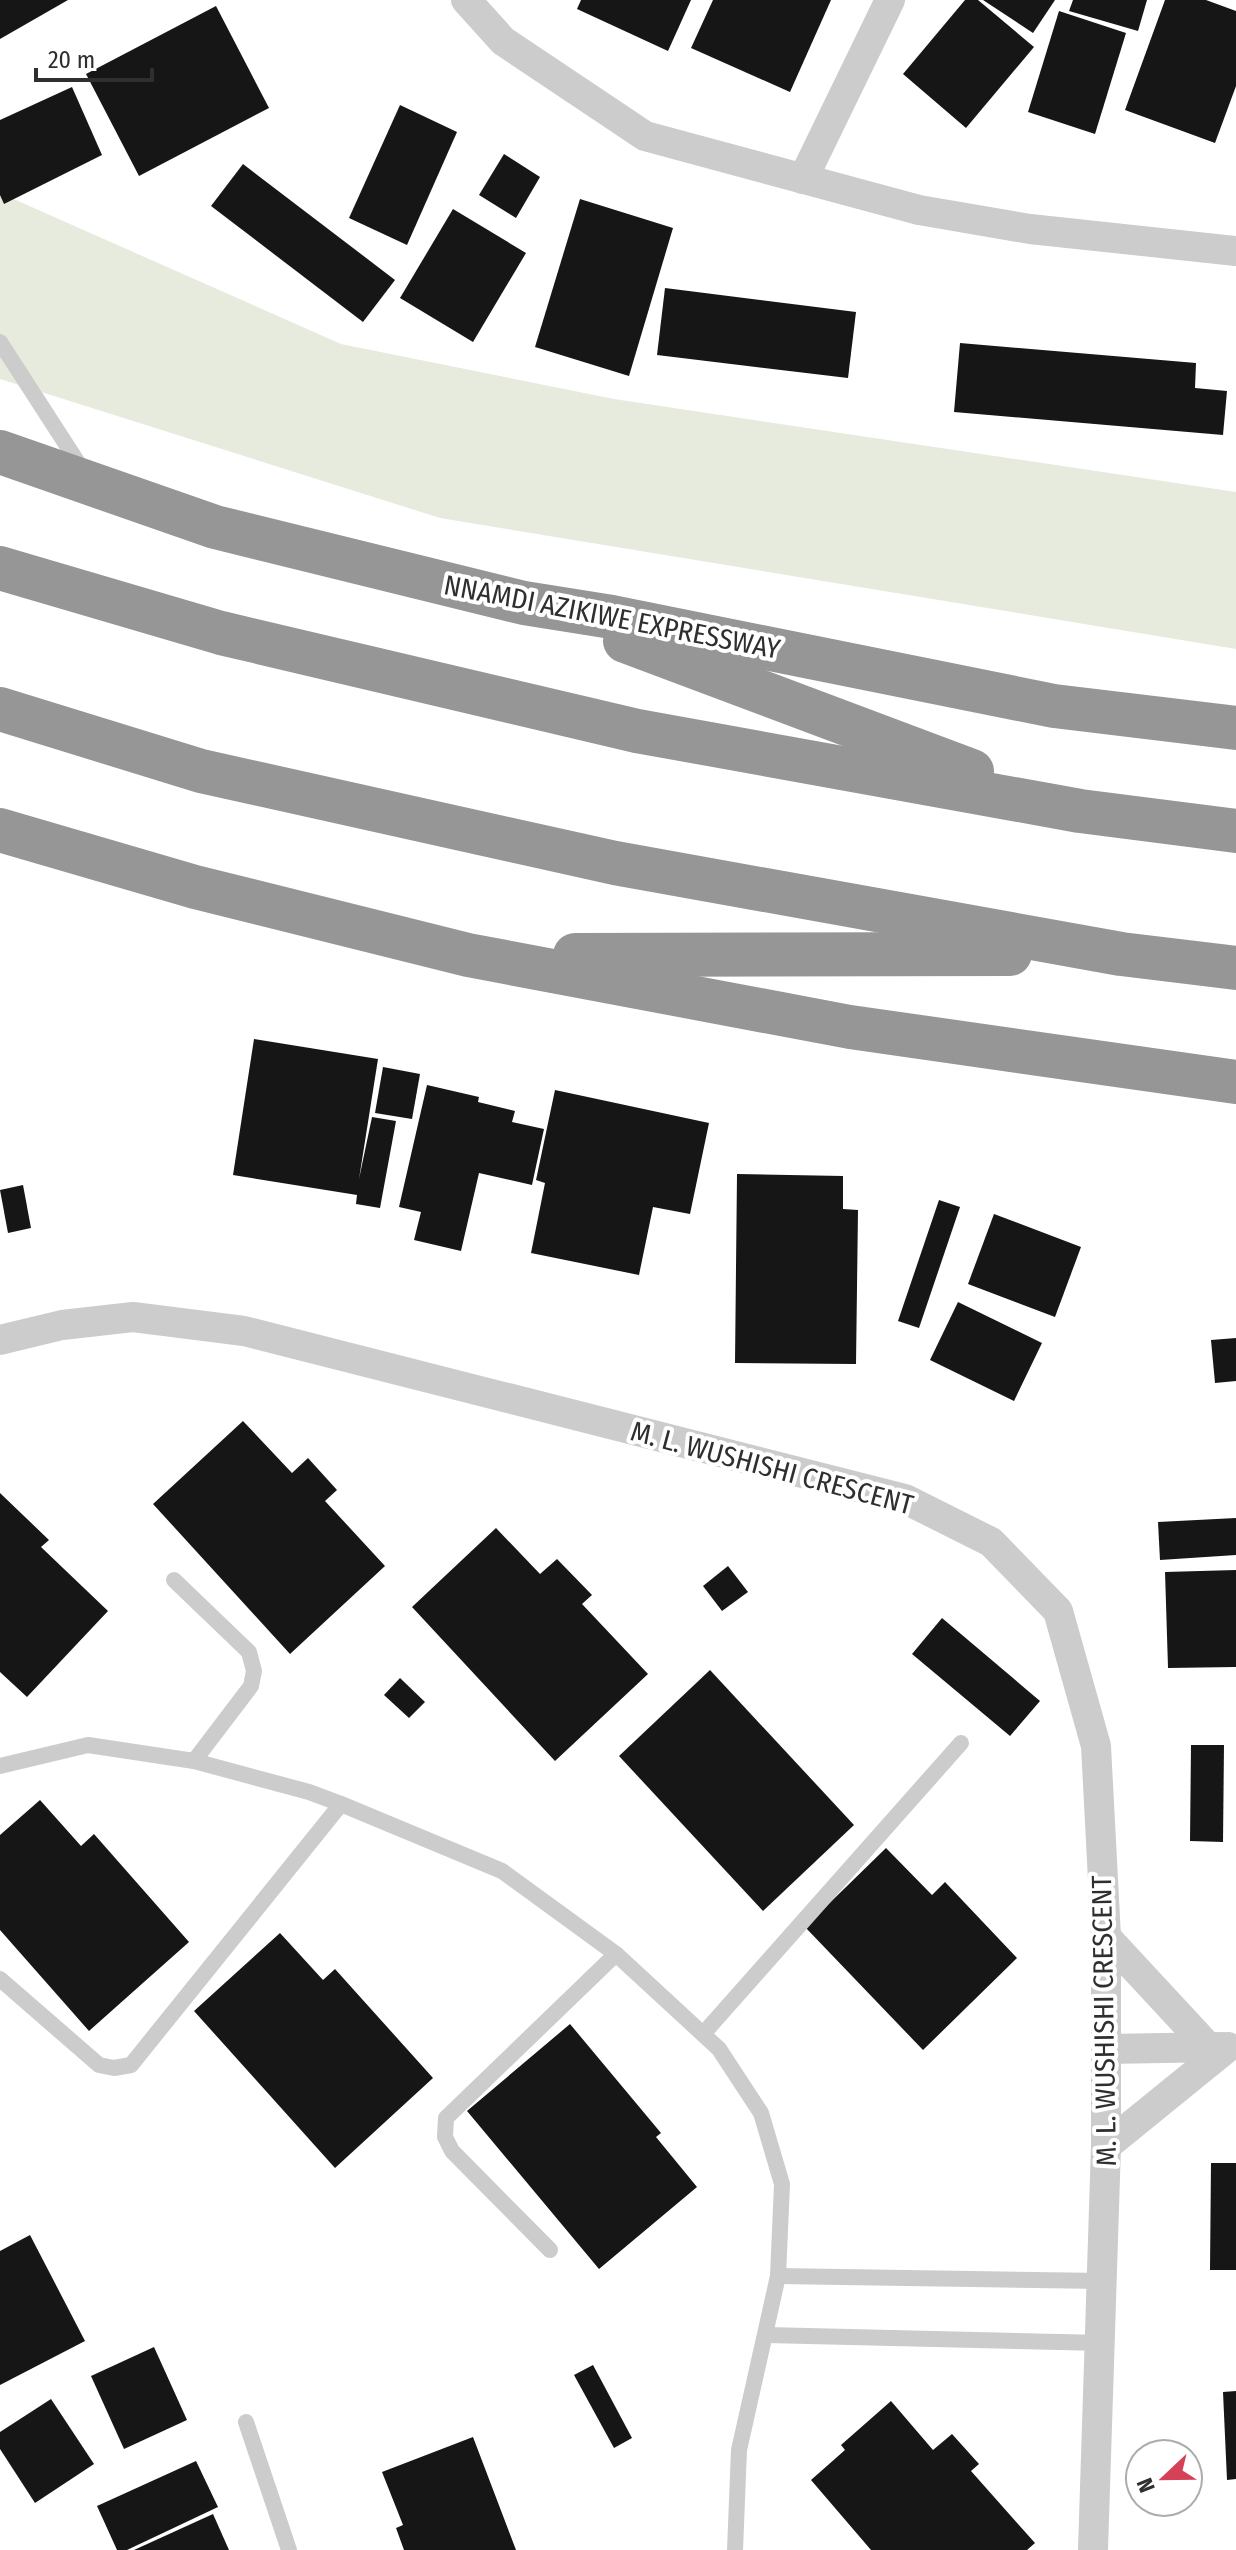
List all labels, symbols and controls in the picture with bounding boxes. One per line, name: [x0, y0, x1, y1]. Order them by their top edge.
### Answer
scale bar: [36, 32, 152, 82]
text: 20 m: [48, 46, 95, 74]
street label: NNAMDI AZIKIWE EXPRESSWAY: [441, 568, 783, 666]
street label: M. L. WUSHISHI CRESCENT: [627, 1414, 917, 1522]
street label: M. L. WUSHISHI CRESCENT: [1085, 1875, 1123, 2167]
north arrow: [1124, 2438, 1204, 2518]
text: N: [1131, 2474, 1161, 2496]

